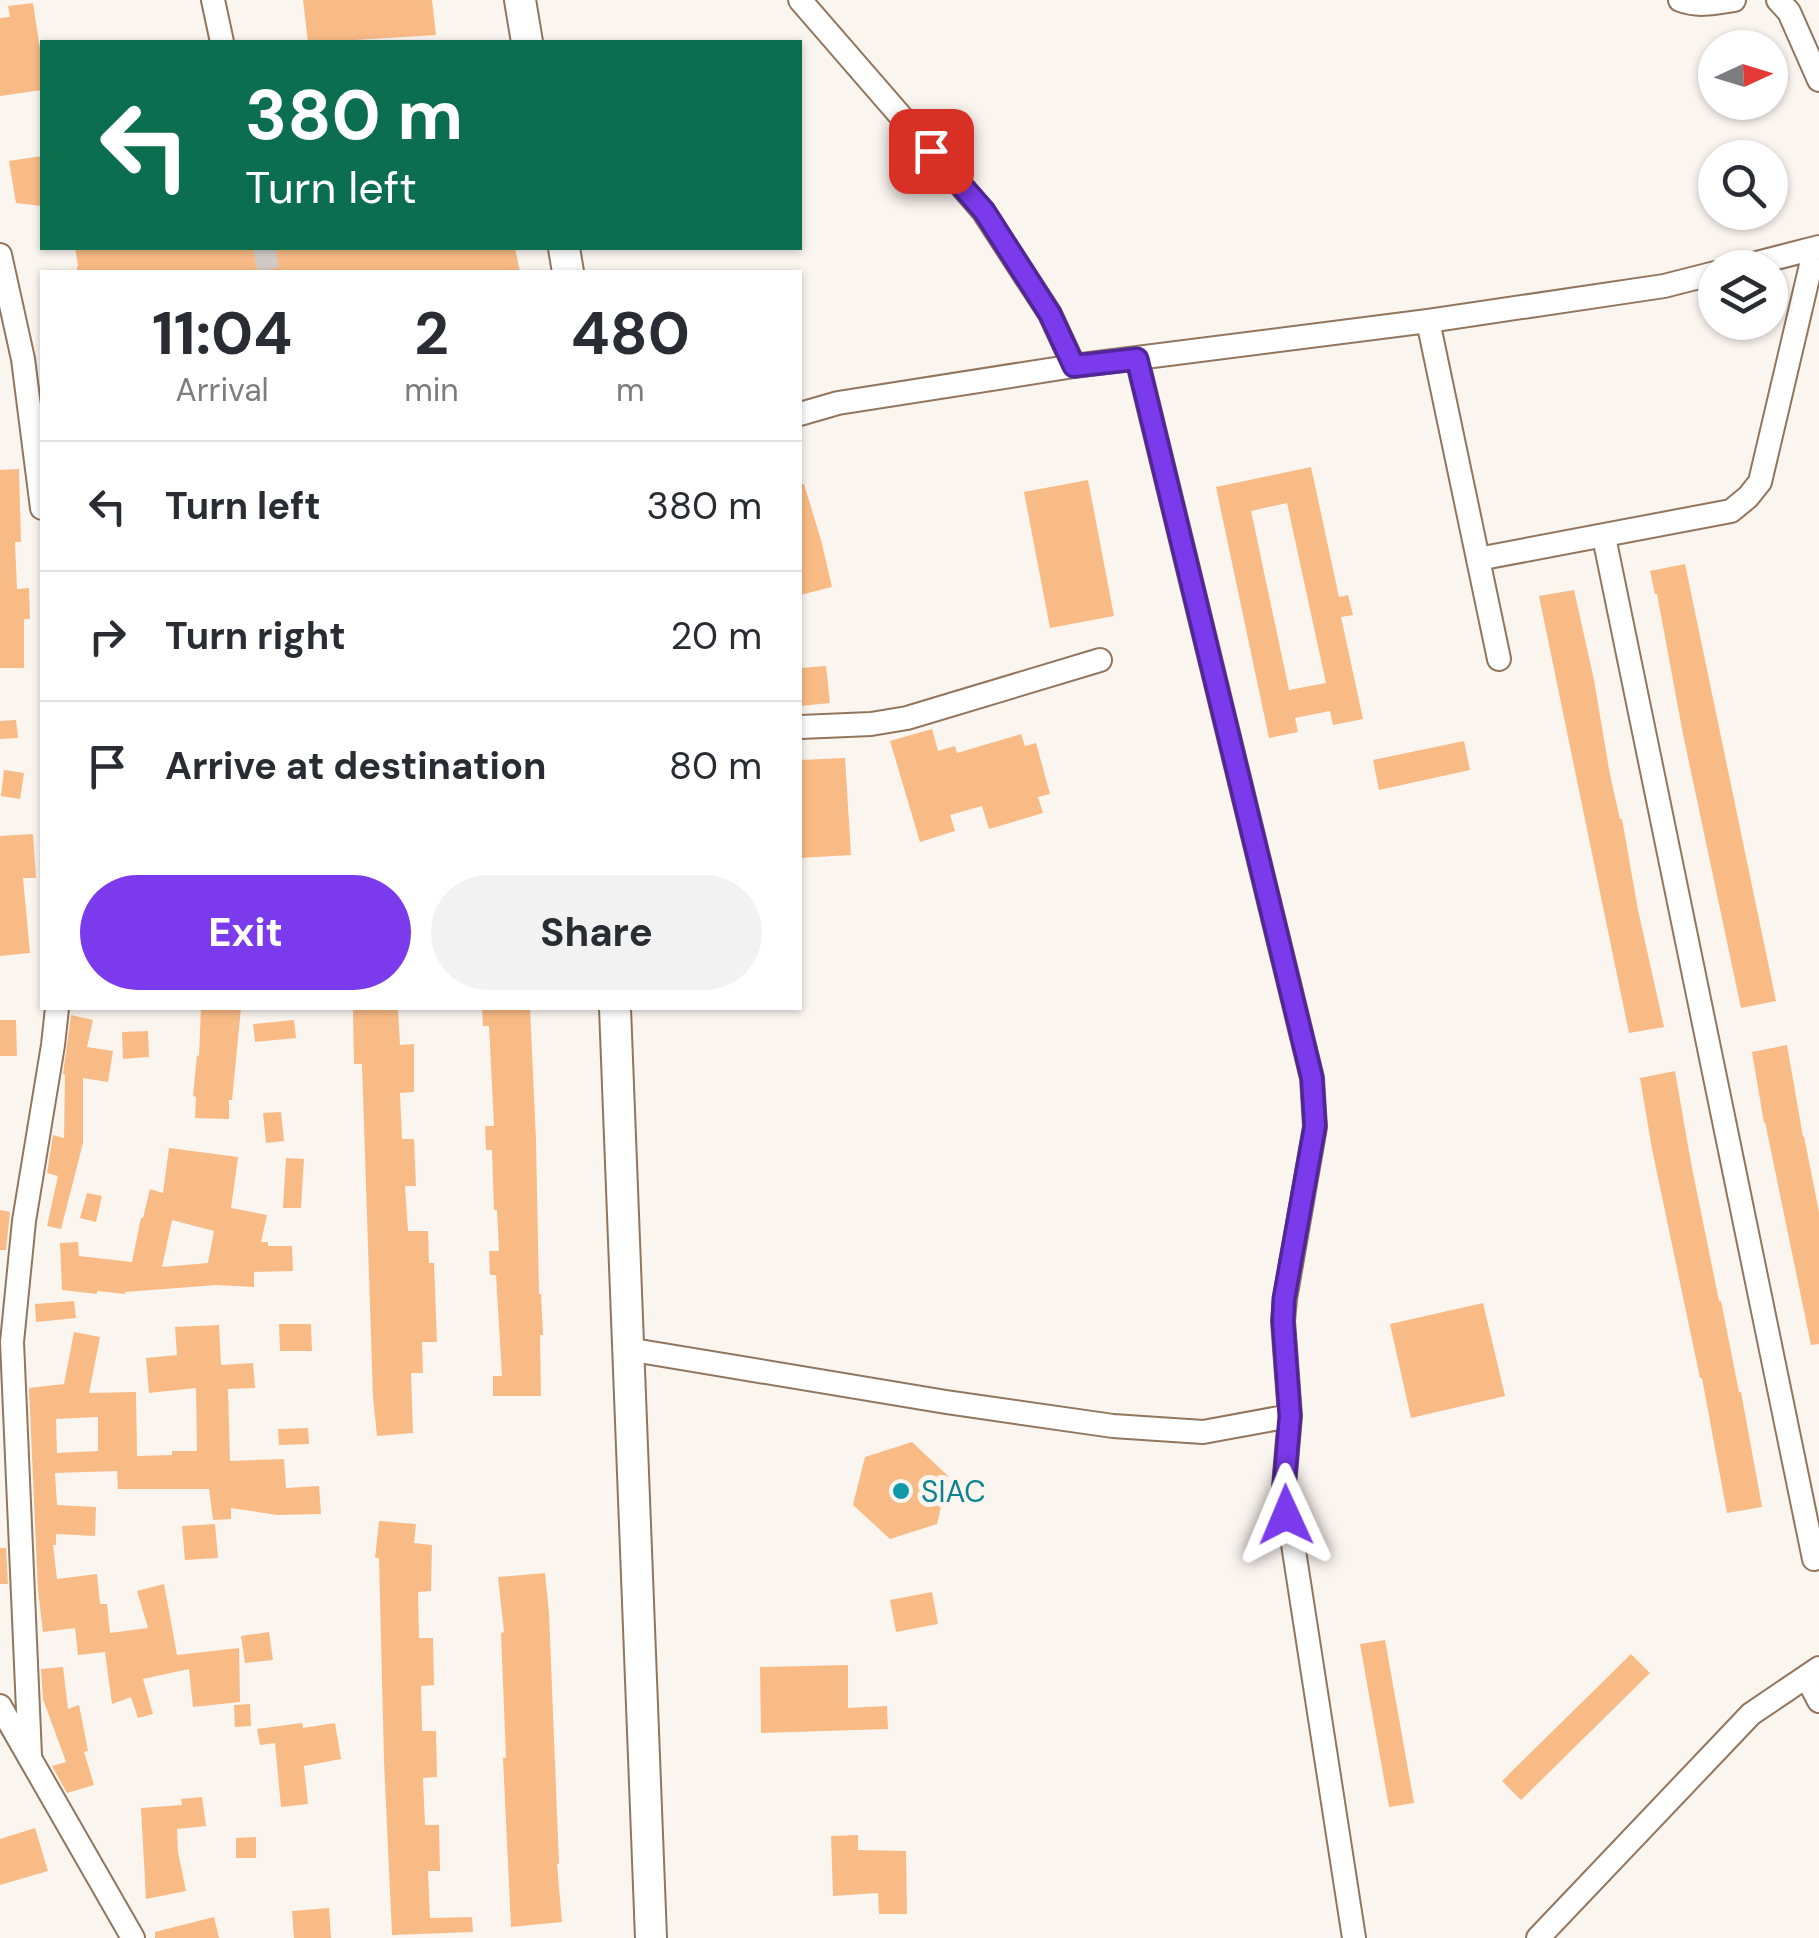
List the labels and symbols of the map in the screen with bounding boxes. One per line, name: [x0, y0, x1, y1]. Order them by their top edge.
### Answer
north arrow: [1698, 30, 1788, 120]
pin: [889, 109, 974, 194]
position arrow: [1234, 1463, 1338, 1567]
place label: SIAC: [921, 1472, 986, 1511]
marker: SIAC: [890, 1480, 912, 1502]

